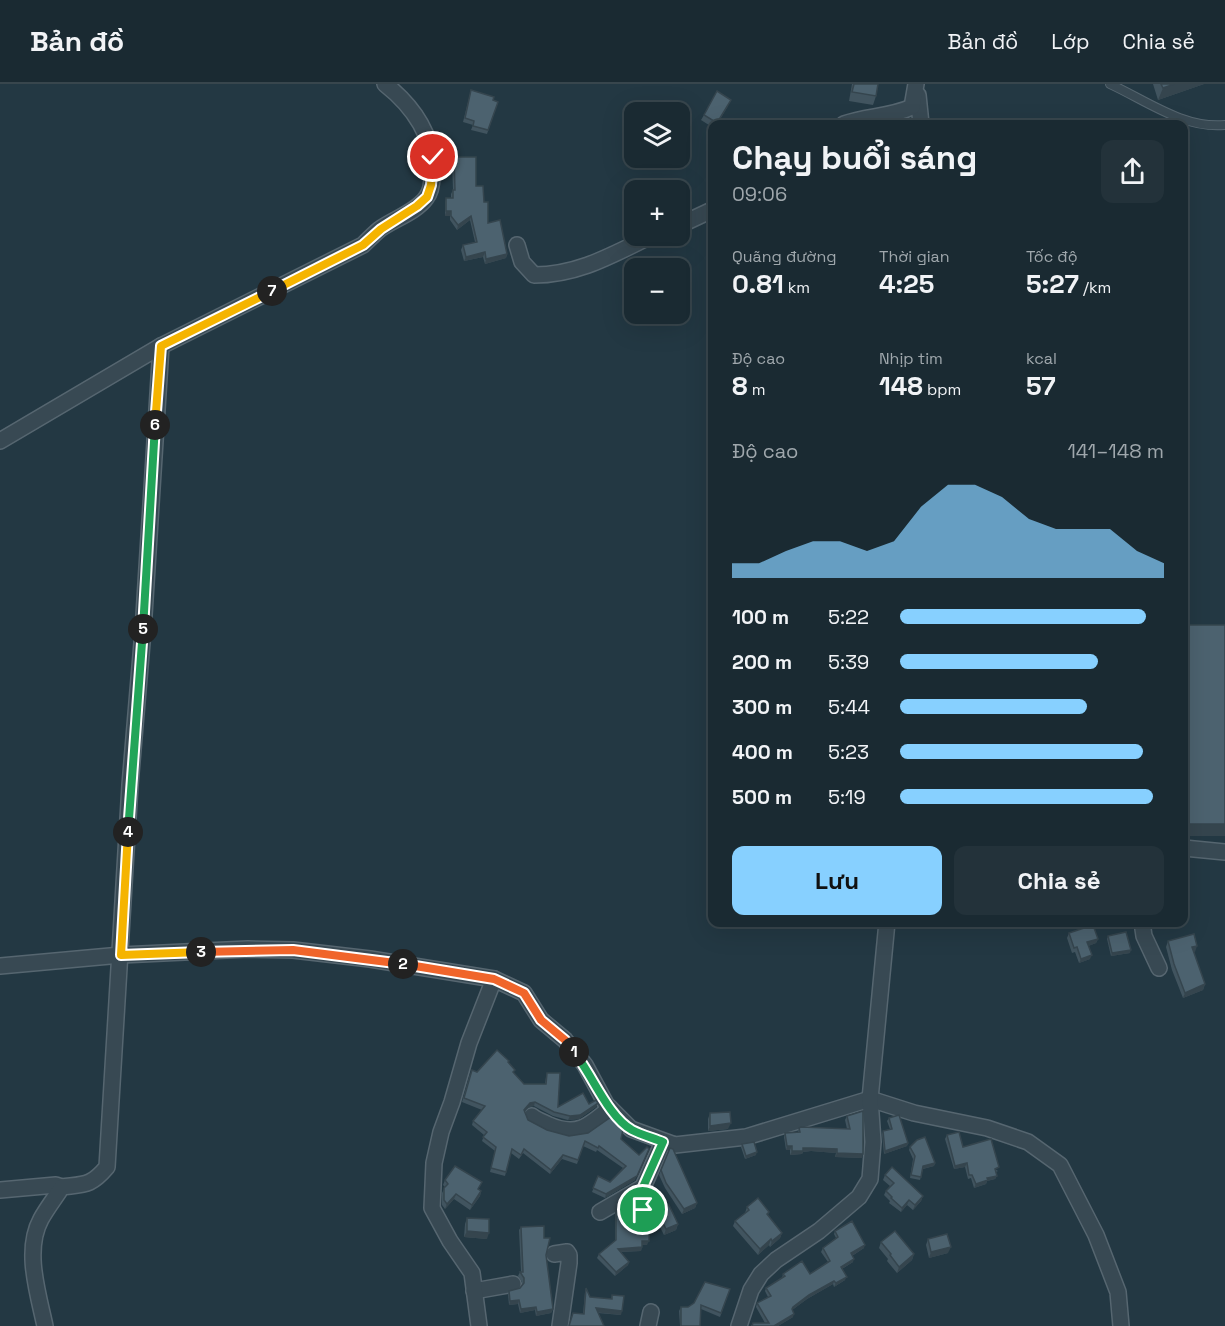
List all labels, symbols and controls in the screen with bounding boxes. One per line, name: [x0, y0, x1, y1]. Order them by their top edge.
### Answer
text: Bản đồ: [30, 23, 124, 59]
text: Bản đồ: [948, 28, 1018, 55]
text: Lớp: [1051, 28, 1090, 55]
text: Chia sẻ: [1123, 28, 1195, 55]
map controls: [624, 102, 690, 324]
button: layers: [624, 102, 690, 168]
pin: [407, 131, 458, 182]
text: Chạy buổi sáng: [732, 137, 977, 179]
icon: check: [416, 140, 449, 173]
button: share: [1101, 140, 1164, 203]
button: +: [624, 180, 690, 246]
text: 09:06: [732, 181, 787, 207]
text: Quãng đường: [732, 246, 837, 267]
text: Thời gian: [879, 246, 950, 267]
text: Tốc độ: [1026, 246, 1078, 267]
button: −: [624, 258, 690, 324]
text: 0.81: [732, 267, 784, 301]
text: 4:25: [879, 267, 934, 301]
text: 5:27: [1026, 267, 1079, 301]
pin: 7: [257, 276, 287, 306]
text: km: [784, 277, 810, 298]
text: /km: [1079, 277, 1111, 298]
text: 7: [268, 280, 276, 301]
text: Độ cao: [732, 348, 785, 369]
text: Nhịp tim: [879, 348, 943, 369]
text: kcal: [1026, 348, 1057, 369]
text: 8: [732, 369, 748, 403]
text: 148: [879, 369, 923, 403]
text: 57: [1026, 369, 1056, 403]
text: m: [748, 379, 765, 400]
text: bpm: [923, 379, 961, 400]
pin: 6: [140, 410, 170, 440]
text: 6: [150, 414, 160, 435]
text: Độ cao: [732, 438, 798, 464]
text: 141–148 m: [1067, 438, 1164, 464]
text: 100 m: [732, 604, 789, 630]
text: 5:22: [828, 604, 869, 630]
pin: 5: [128, 614, 158, 644]
text: 5: [138, 618, 148, 639]
text: 200 m: [732, 649, 792, 675]
text: 5:39: [828, 649, 869, 675]
text: 300 m: [732, 694, 792, 720]
text: 5:44: [828, 694, 870, 720]
text: 400 m: [732, 739, 793, 765]
text: 5:23: [828, 739, 869, 765]
text: 500 m: [732, 784, 792, 810]
text: 5:19: [828, 784, 866, 810]
pin: 4: [113, 817, 143, 847]
text: 4: [123, 821, 133, 842]
button: Lưu: [732, 846, 942, 915]
button: Chia sẻ: [954, 846, 1164, 915]
pin: 3: [186, 937, 216, 967]
text: 3: [196, 941, 206, 962]
pin: 2: [388, 949, 418, 979]
text: 2: [398, 953, 408, 974]
pin: 1: [559, 1037, 589, 1067]
text: 1: [570, 1041, 578, 1062]
pin: [617, 1184, 668, 1235]
icon: arrive: [626, 1193, 659, 1226]

